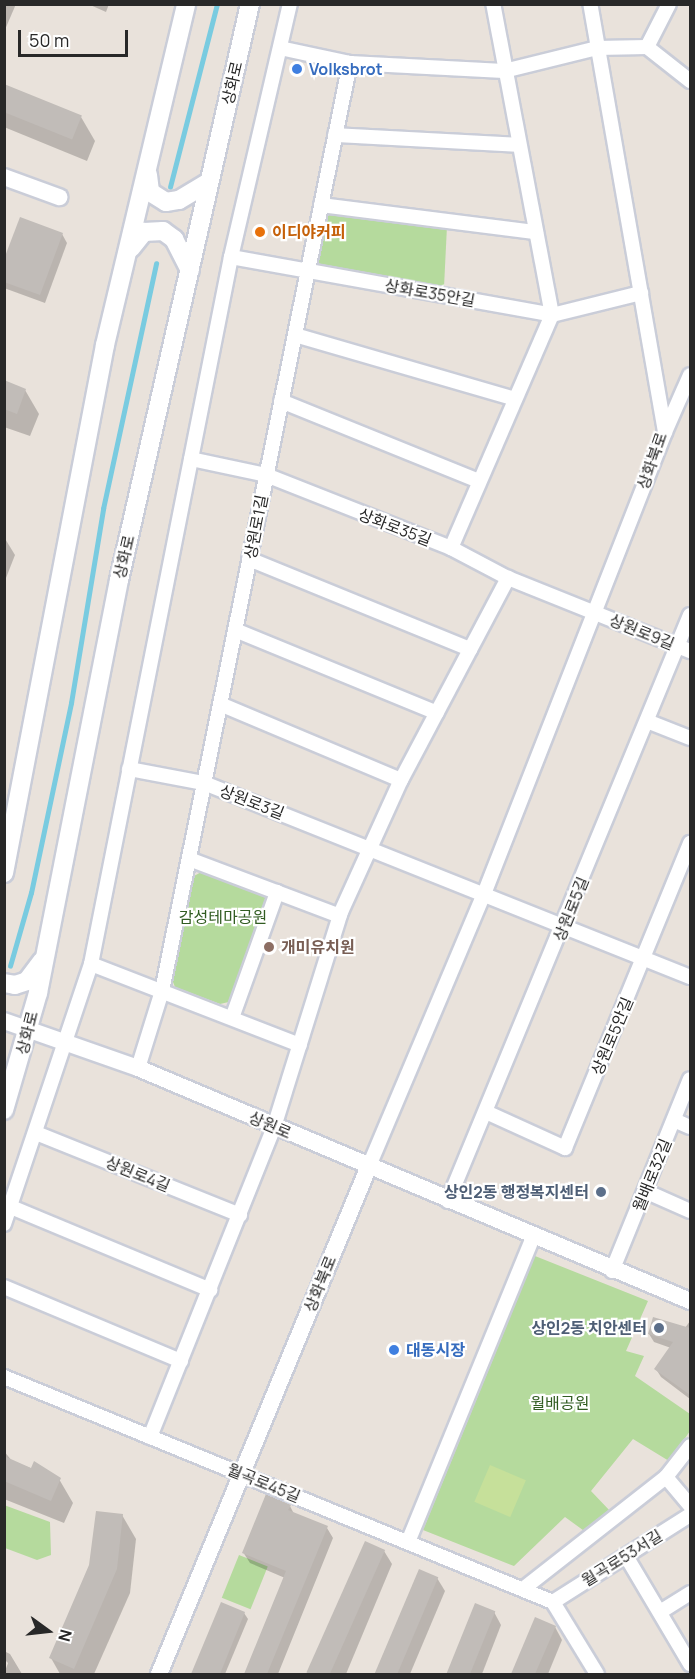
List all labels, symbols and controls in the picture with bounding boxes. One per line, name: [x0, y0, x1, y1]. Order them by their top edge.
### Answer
scale bar: [21, 18, 130, 56]
text: 50 m: [29, 28, 69, 52]
street label: 상화로: [218, 59, 246, 107]
place label: Volksbrot: [309, 59, 383, 79]
marker: Volksbrot: [290, 62, 304, 76]
place label: 이디야커피: [272, 222, 346, 242]
marker: 이디야커피: [253, 225, 267, 239]
street label: 상화로35안길: [383, 276, 477, 310]
street label: 상화북로: [633, 430, 671, 492]
street label: 상원로1길: [240, 493, 272, 561]
street label: 상화로35길: [356, 504, 434, 550]
street label: 상화로: [110, 533, 138, 581]
street label: 상원로9길: [607, 610, 677, 654]
street label: 상원로3길: [217, 781, 287, 823]
street label: 상원로5길: [549, 874, 593, 944]
park label: 감성테마공원: [179, 907, 267, 927]
place label: 개미유치원: [281, 937, 355, 957]
marker: 개미유치원: [262, 940, 276, 954]
street label: 상원로5안길: [587, 994, 637, 1078]
street label: 상화로: [12, 1009, 42, 1057]
street label: 상원로: [246, 1108, 294, 1142]
street label: 월배로32길: [629, 1136, 675, 1214]
street label: 상원로4길: [103, 1152, 173, 1196]
place label: 상인2동 행정복지센터: [444, 1182, 589, 1202]
marker: 상인2동 행정복지센터: [594, 1185, 608, 1199]
street label: 상화북로: [300, 1253, 340, 1315]
place label: 상인2동 치안센터: [531, 1318, 647, 1338]
marker: 상인2동 치안센터: [652, 1321, 666, 1335]
place label: 대동시장: [406, 1340, 465, 1360]
marker: 대동시장: [387, 1343, 401, 1357]
park label: 월배공원: [531, 1393, 589, 1413]
street label: 월곡로45길: [224, 1460, 304, 1506]
street label: 월곡로53서길: [578, 1526, 666, 1590]
north arrow: [18, 1601, 78, 1661]
text: N: [53, 1627, 78, 1644]

